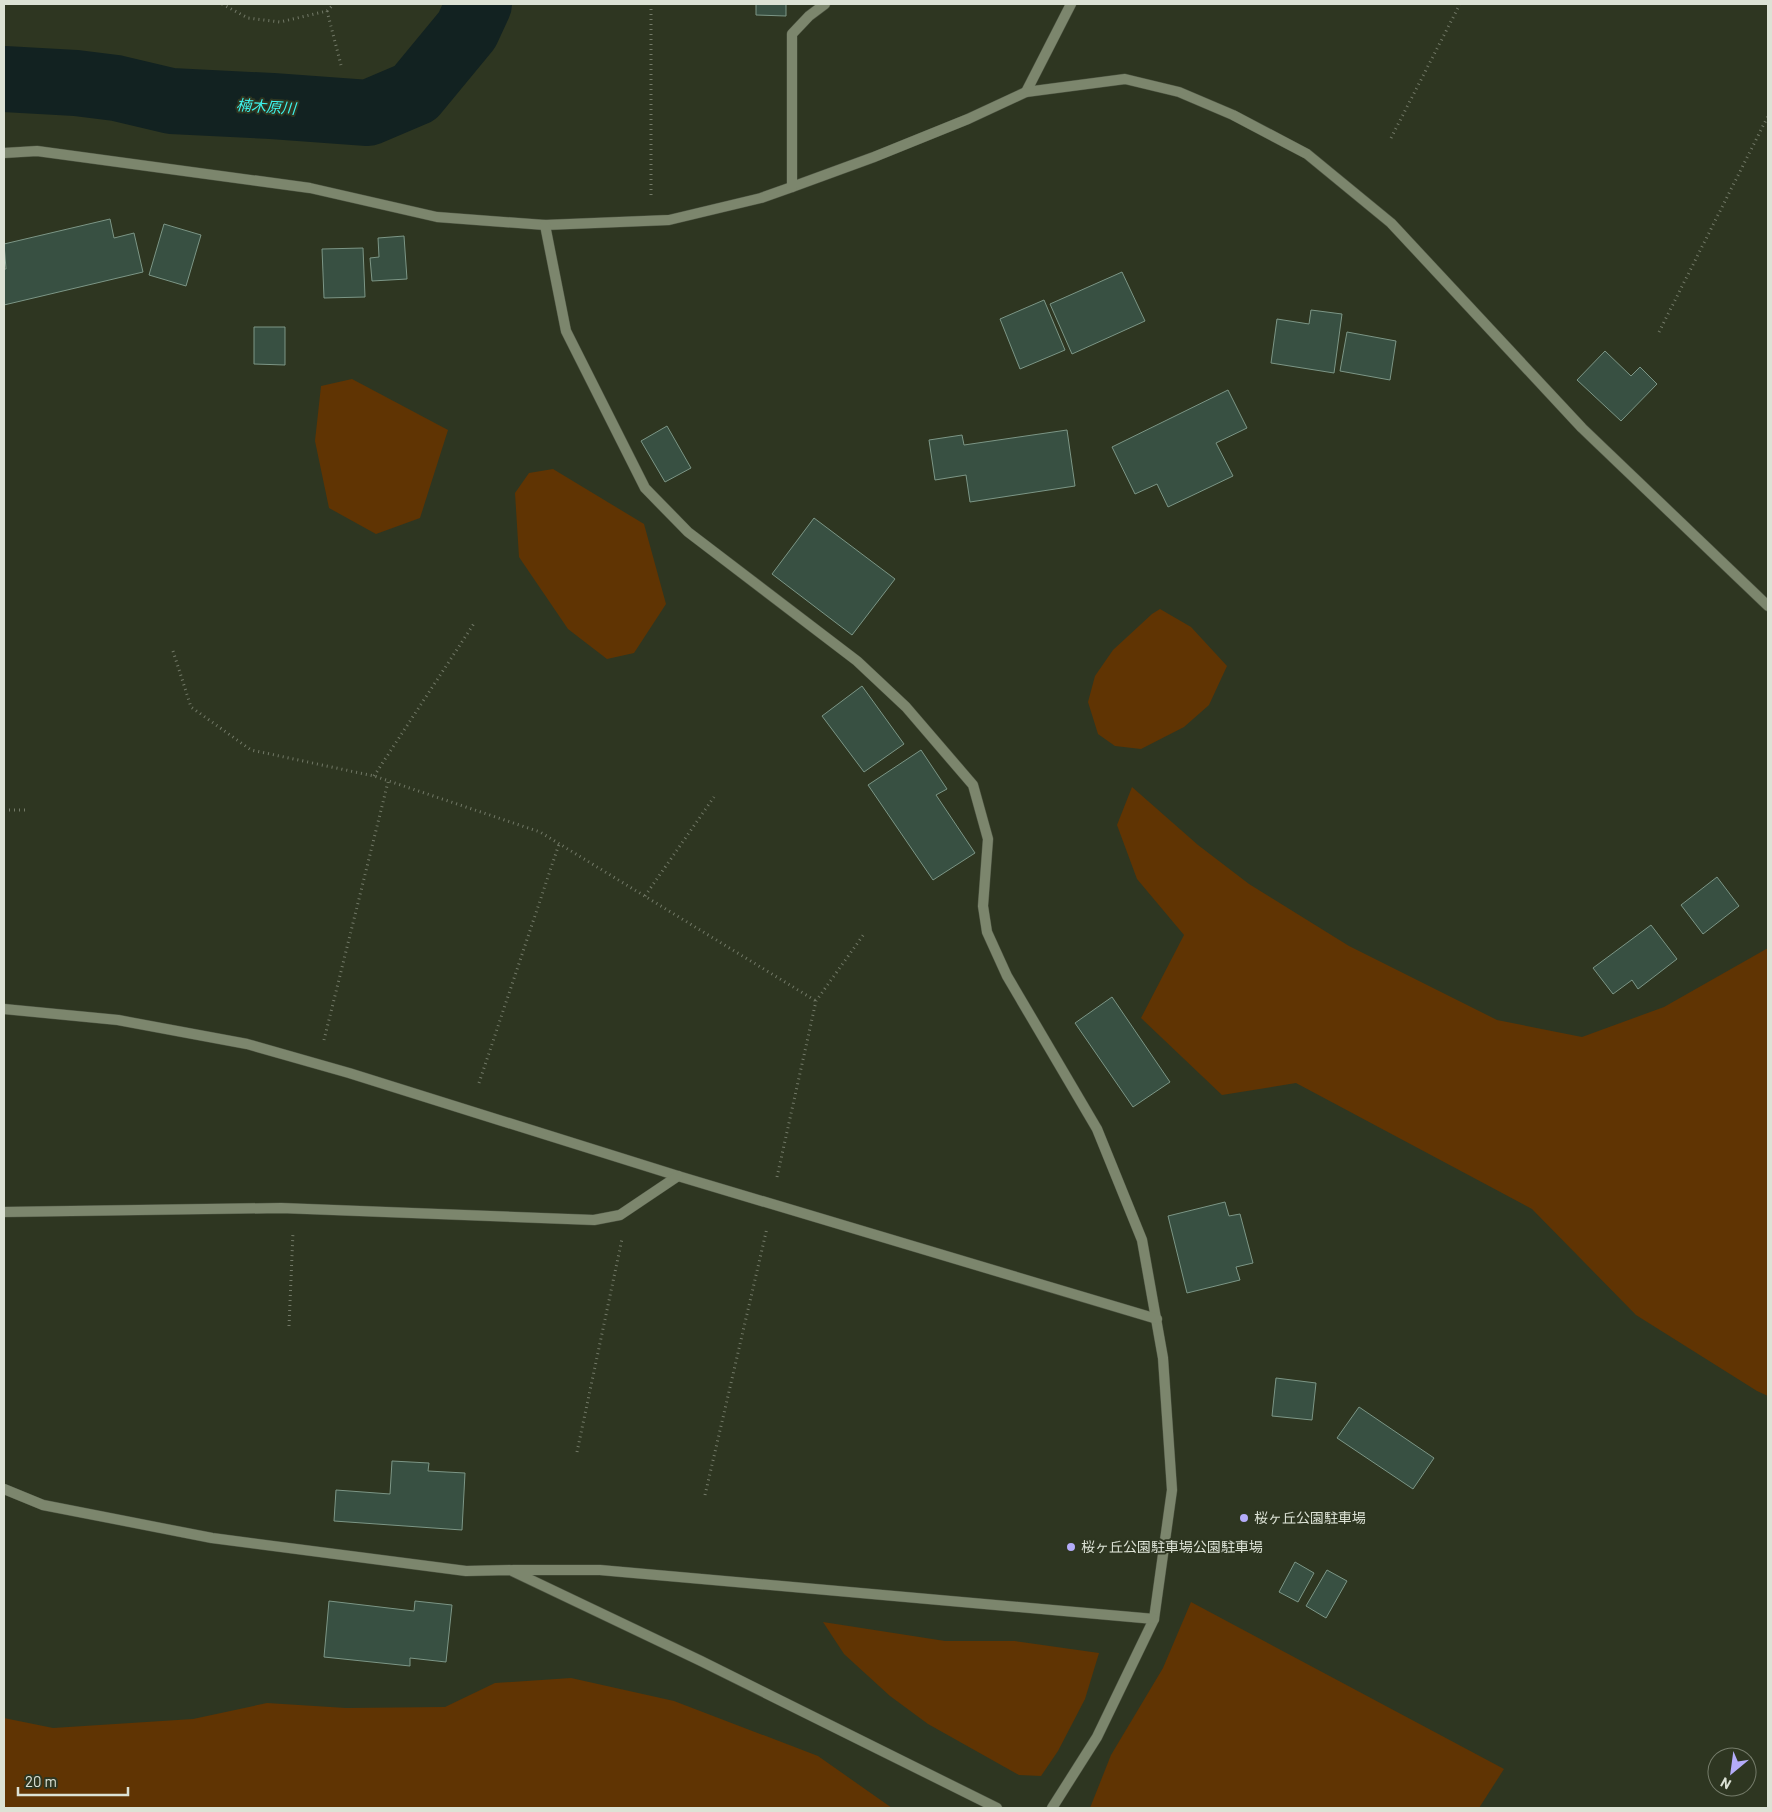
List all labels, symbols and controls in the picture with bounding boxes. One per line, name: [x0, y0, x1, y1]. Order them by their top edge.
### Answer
water label: 楠木原川: [236, 95, 299, 117]
place label: 桜ヶ丘公園駐車場: [1254, 1509, 1366, 1526]
marker: 桜ヶ丘公園駐車場: [1238, 1512, 1250, 1524]
place label: 桜ヶ丘公園駐車場公園駐車場: [1081, 1538, 1263, 1555]
marker: 桜ヶ丘公園駐車場公園駐車場: [1065, 1541, 1077, 1553]
north arrow: [1707, 1747, 1757, 1797]
scale bar: [18, 1764, 128, 1796]
text: 20 m: [25, 1772, 57, 1790]
text: N: [1717, 1774, 1734, 1793]

